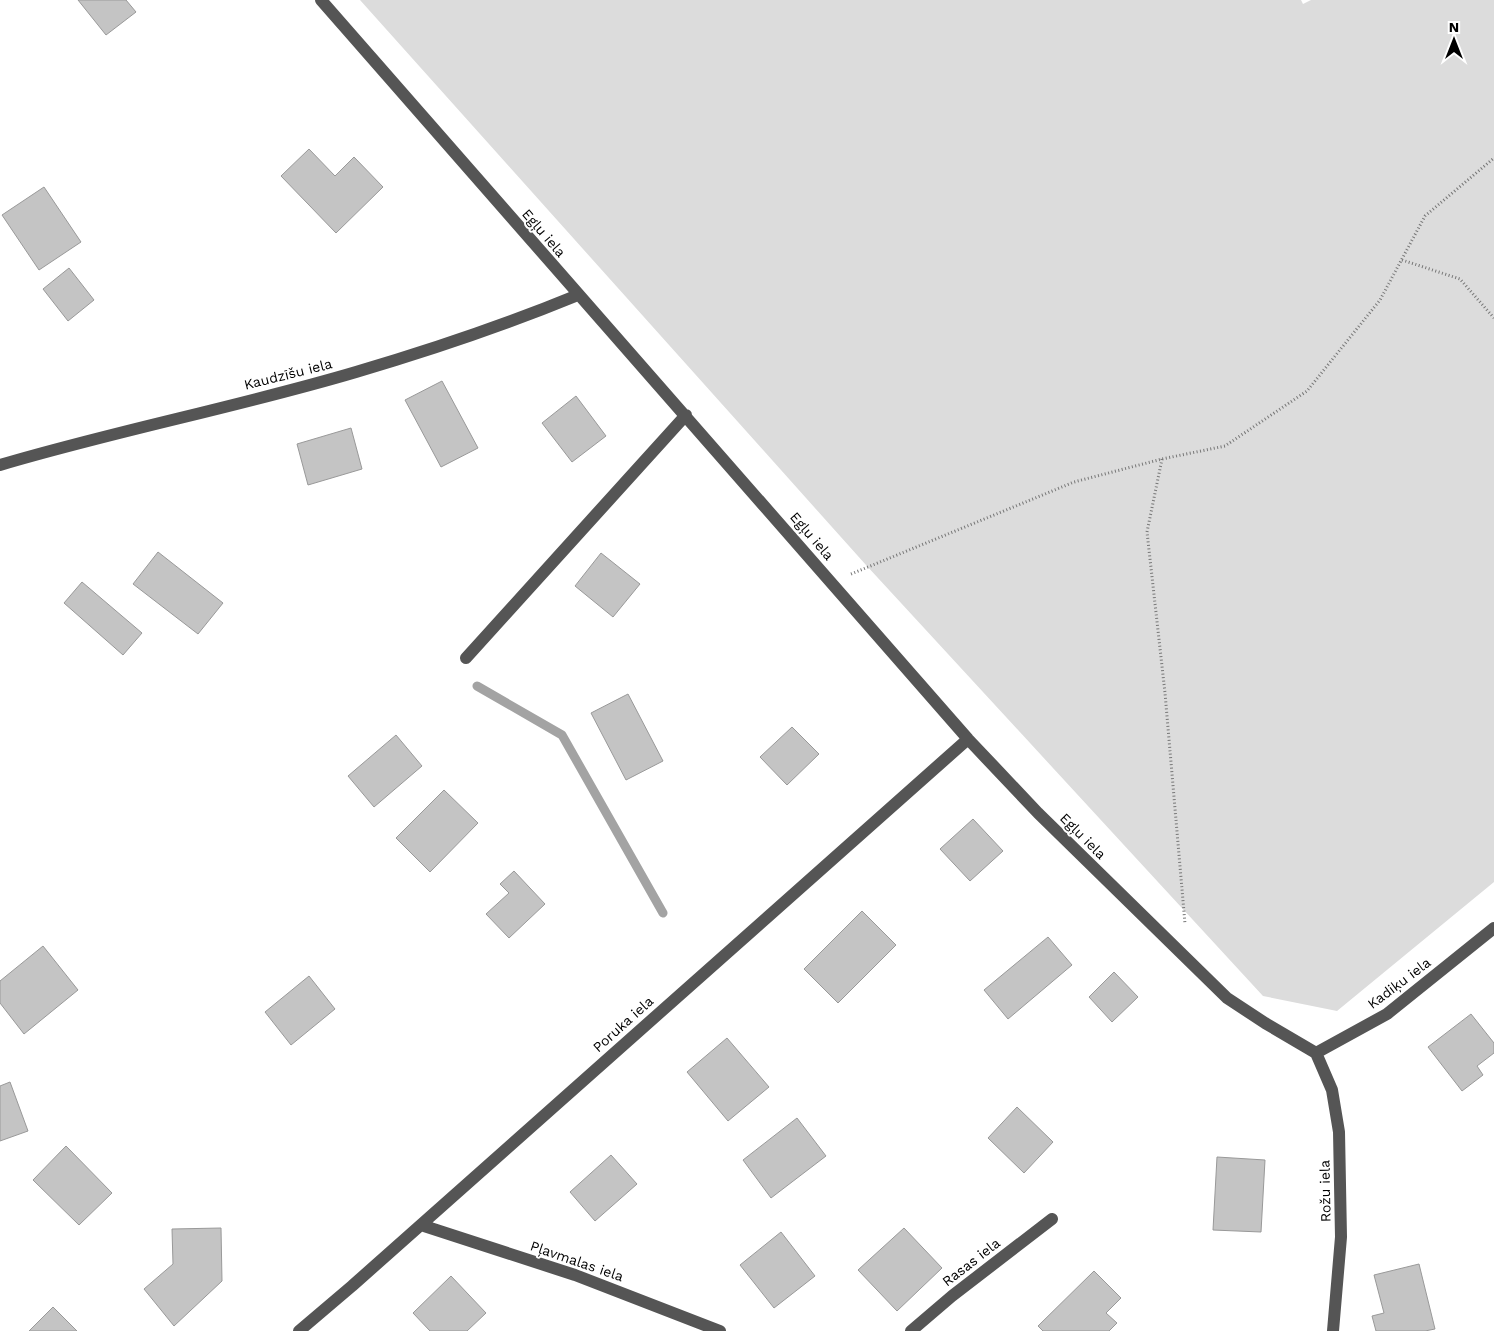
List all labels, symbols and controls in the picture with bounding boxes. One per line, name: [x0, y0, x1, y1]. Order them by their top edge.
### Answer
north arrow: [1429, 15, 1479, 65]
text: N: [1449, 19, 1459, 35]
street label: Egļu iela: [518, 206, 569, 261]
street label: Kaudzīšu iela: [242, 355, 334, 393]
street label: Egļu iela: [786, 509, 837, 564]
street label: Egļu iela: [1056, 810, 1109, 863]
street label: Kadiķu iela: [1364, 954, 1434, 1013]
street label: Poruka iela: [590, 993, 656, 1055]
street label: Rožu iela: [1316, 1160, 1334, 1222]
street label: Rasas iela: [939, 1235, 1003, 1289]
street label: Pļavmalas iela: [528, 1238, 626, 1285]

